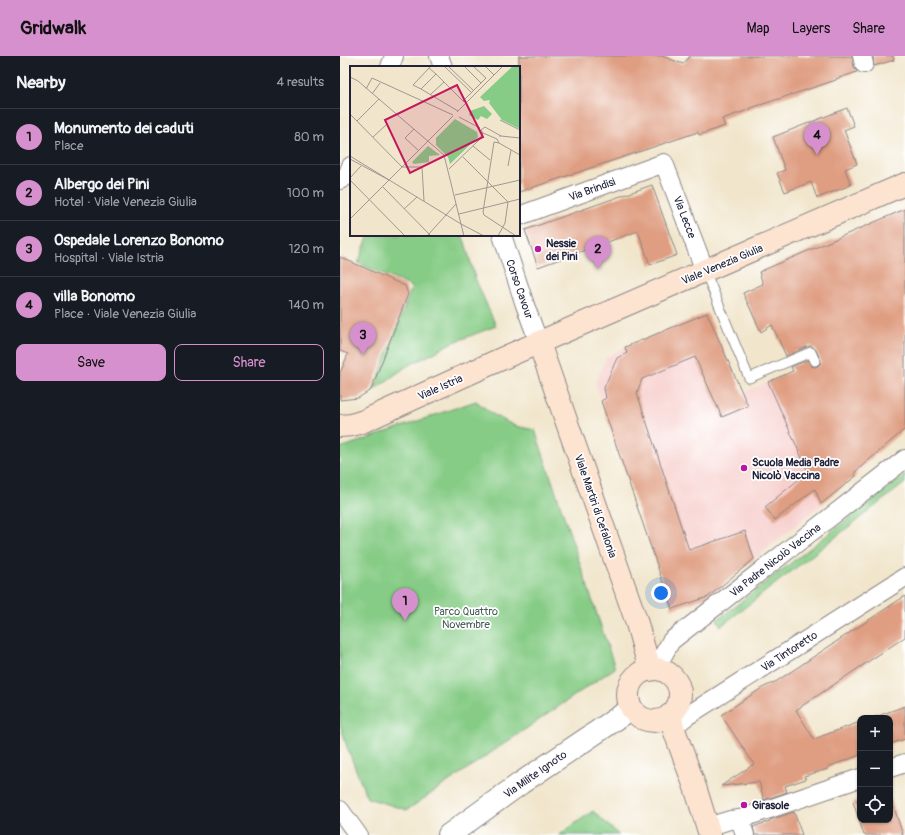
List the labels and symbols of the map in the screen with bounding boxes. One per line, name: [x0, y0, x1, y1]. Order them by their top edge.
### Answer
inset map: [350, 66, 520, 236]
pin: 4: [804, 122, 830, 155]
street label: Via Brindisi: [567, 175, 617, 204]
street label: Via Lecce: [671, 194, 699, 241]
pin: 2: [585, 236, 611, 269]
place label: Nessie dei Pini: [546, 237, 577, 263]
street label: Viale Venezia Giulia: [680, 241, 765, 287]
marker: Nessie dei Pini: [533, 244, 543, 254]
street label: Corso Cavour: [503, 258, 536, 321]
pin: 3: [350, 322, 376, 355]
street label: Viale Istria: [416, 372, 465, 403]
street label: Viale Martiri di Cefalonia: [572, 453, 619, 560]
place label: Scuola Media Padre Nicolò Vaccina: [752, 456, 840, 482]
marker: Scuola Media Padre Nicolò Vaccina: [739, 463, 749, 473]
street label: Via Padre Nicolò Vaccina: [727, 521, 823, 600]
your location: [651, 583, 671, 603]
pin: 1: [392, 588, 418, 621]
park label: Parco Quattro Novembre: [434, 605, 498, 631]
street label: Via Tintoretto: [759, 628, 820, 674]
street label: Via Milite Ignoto: [501, 748, 569, 801]
place label: Girasole: [752, 799, 790, 812]
marker: Girasole: [739, 800, 749, 810]

